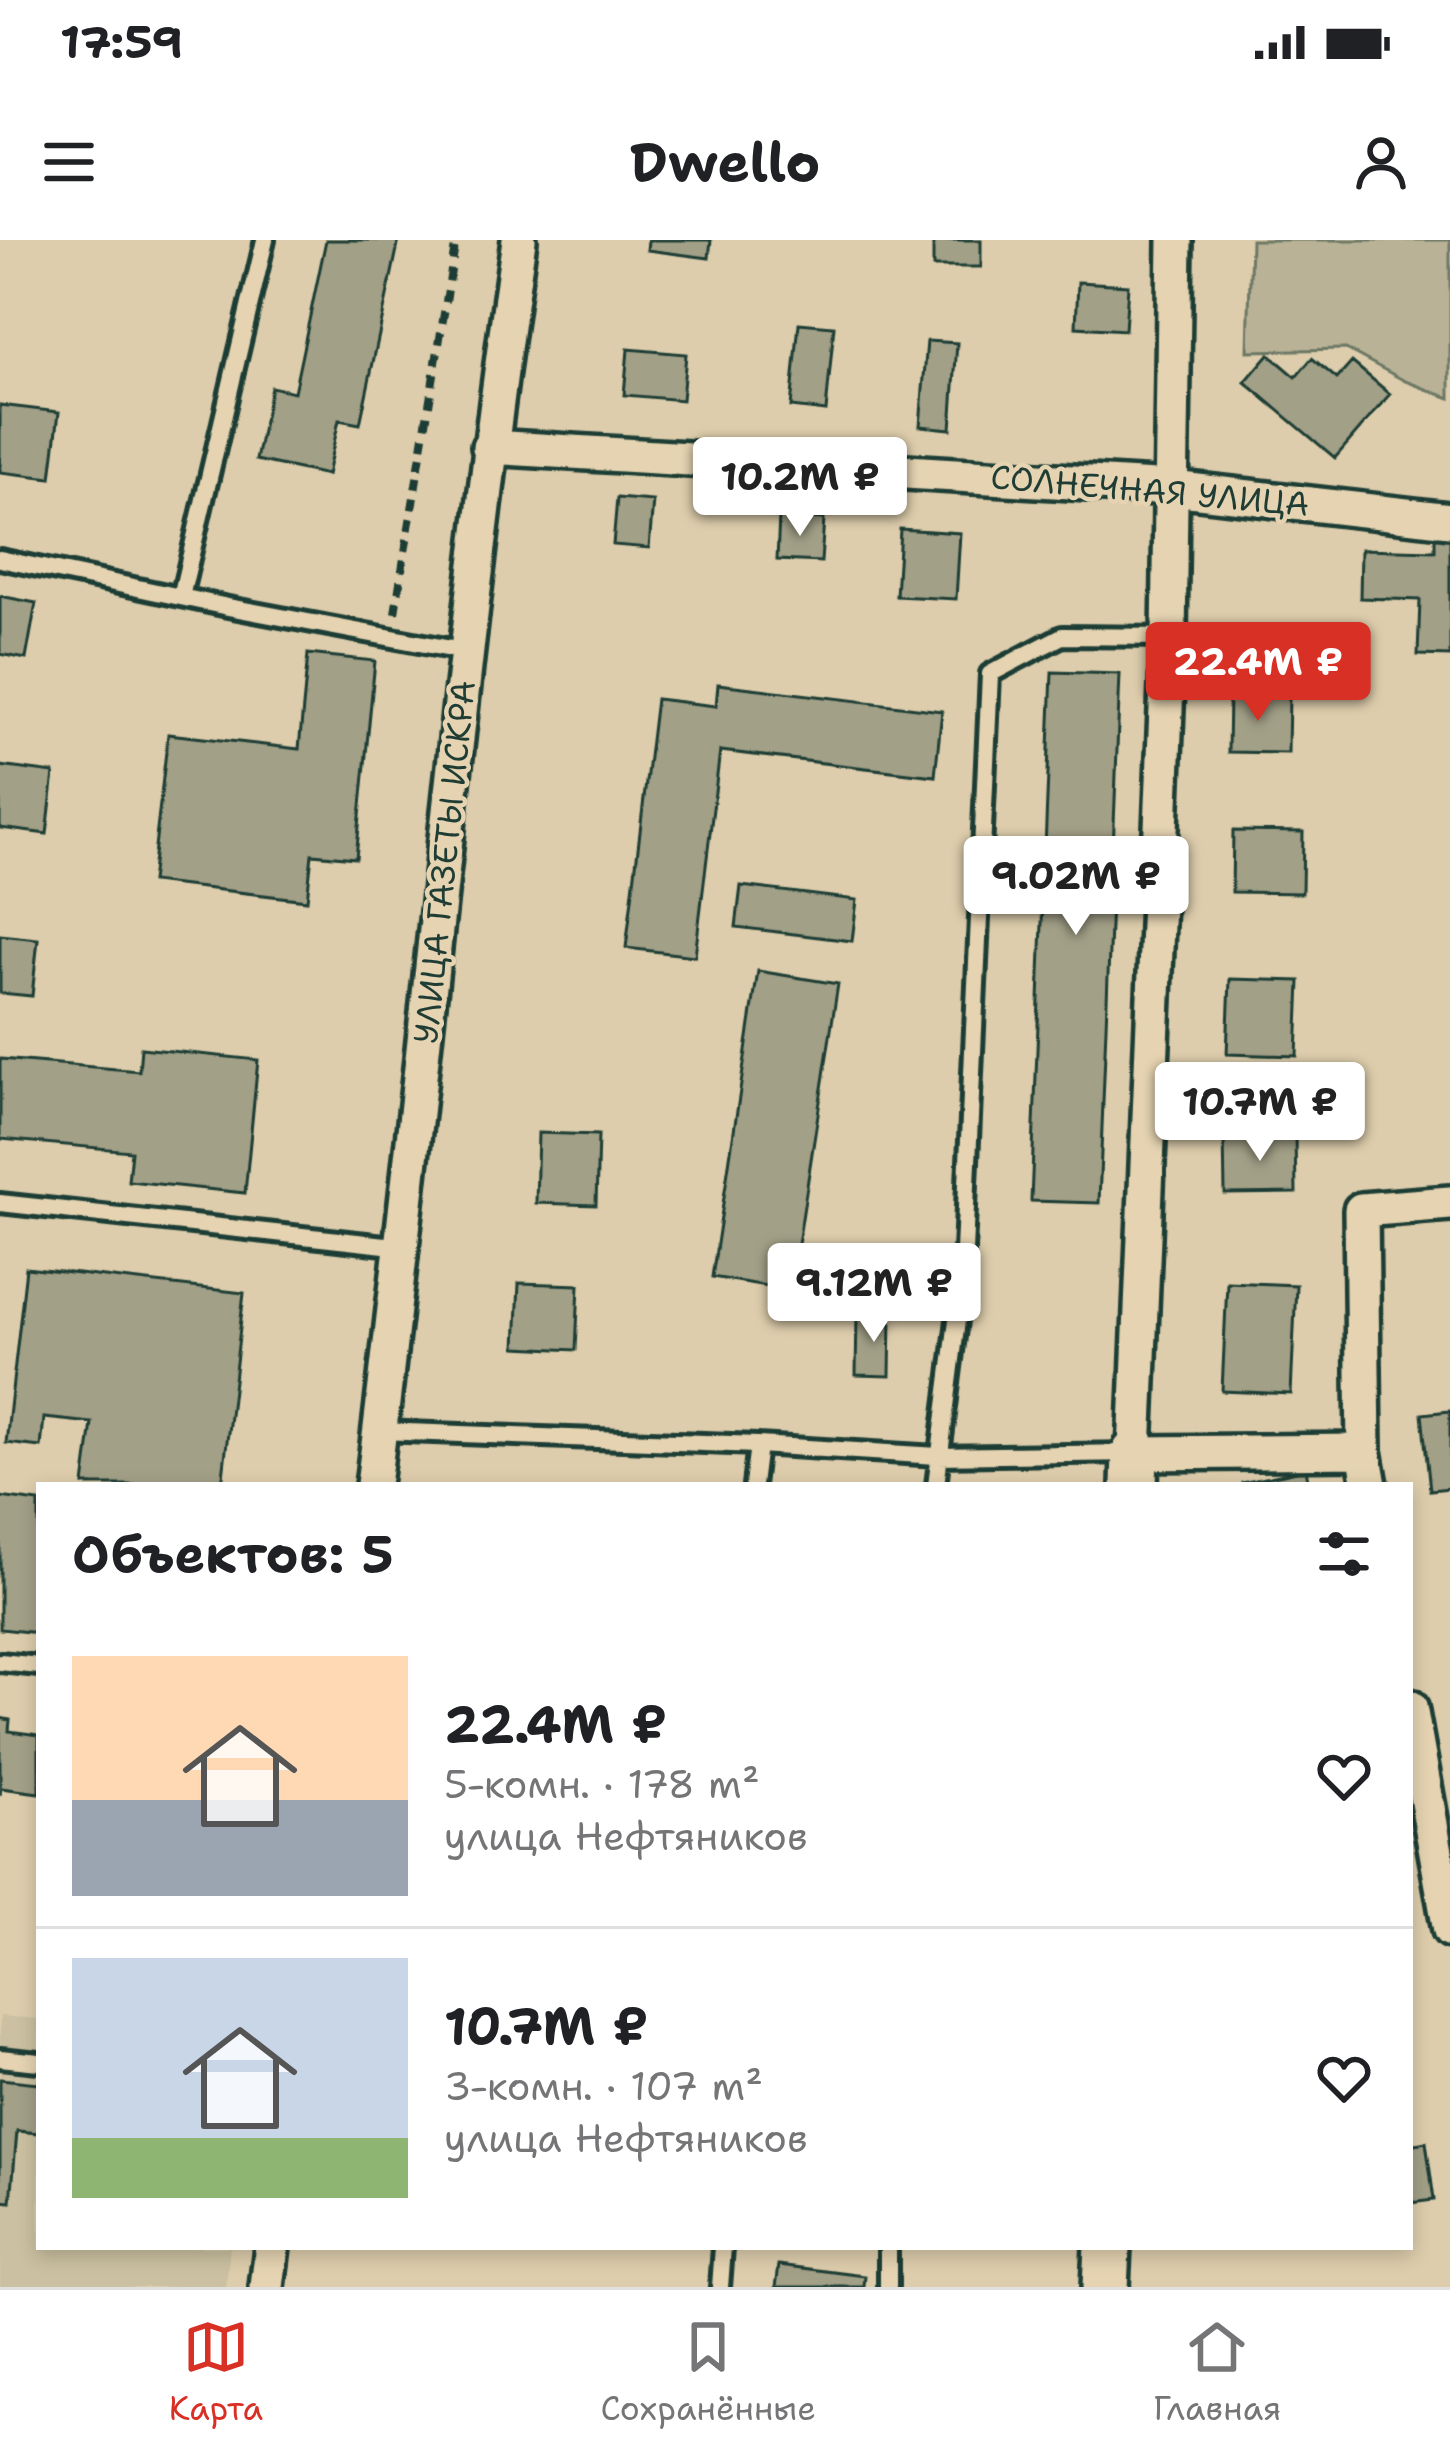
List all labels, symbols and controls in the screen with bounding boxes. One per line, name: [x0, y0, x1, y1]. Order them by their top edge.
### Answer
text: 17:59: [60, 12, 183, 72]
text: Dwello: [630, 126, 820, 198]
icon: menu: [36, 129, 102, 195]
icon: person: [1348, 129, 1414, 195]
pin: 10.2M ₽: [689, 437, 911, 539]
text: 10.2M ₽: [720, 450, 880, 502]
street label: СОЛНЕЧНАЯ УЛИЦА: [989, 454, 1311, 527]
pin: 22.4M ₽: [1147, 622, 1369, 724]
text: 22.4M ₽: [1173, 635, 1343, 687]
street label: УЛИЦА ГАЗЕТЫ ИСКРА: [403, 678, 486, 1046]
pin: 9.02M ₽: [965, 836, 1187, 938]
text: 9.02M ₽: [991, 849, 1161, 901]
pin: 10.7M ₽: [1149, 1062, 1371, 1164]
text: 10.7M ₽: [1182, 1075, 1338, 1127]
pin: 9.12M ₽: [763, 1243, 985, 1345]
text: 9.12M ₽: [795, 1256, 953, 1308]
text: Объектов: 5: [72, 1520, 394, 1588]
icon: filters: [1311, 1521, 1377, 1587]
text: 22.4M ₽: [444, 1690, 667, 1758]
icon: home: [168, 1704, 312, 1848]
icon: heart: [1311, 1743, 1377, 1809]
text: 5-комн. · 178 m²: [444, 1758, 760, 1810]
text: улица Нефтяников: [444, 1810, 808, 1862]
text: 10.7M ₽: [444, 1992, 648, 2060]
icon: home: [168, 2006, 312, 2150]
icon: heart: [1311, 2045, 1377, 2111]
text: 3-комн. · 107 m²: [444, 2060, 763, 2112]
text: улица Нефтяников: [444, 2112, 808, 2164]
tab: Карта: [169, 2314, 263, 2431]
tab: Сохранённые: [600, 2314, 816, 2431]
tab: Главная: [1153, 2314, 1281, 2431]

